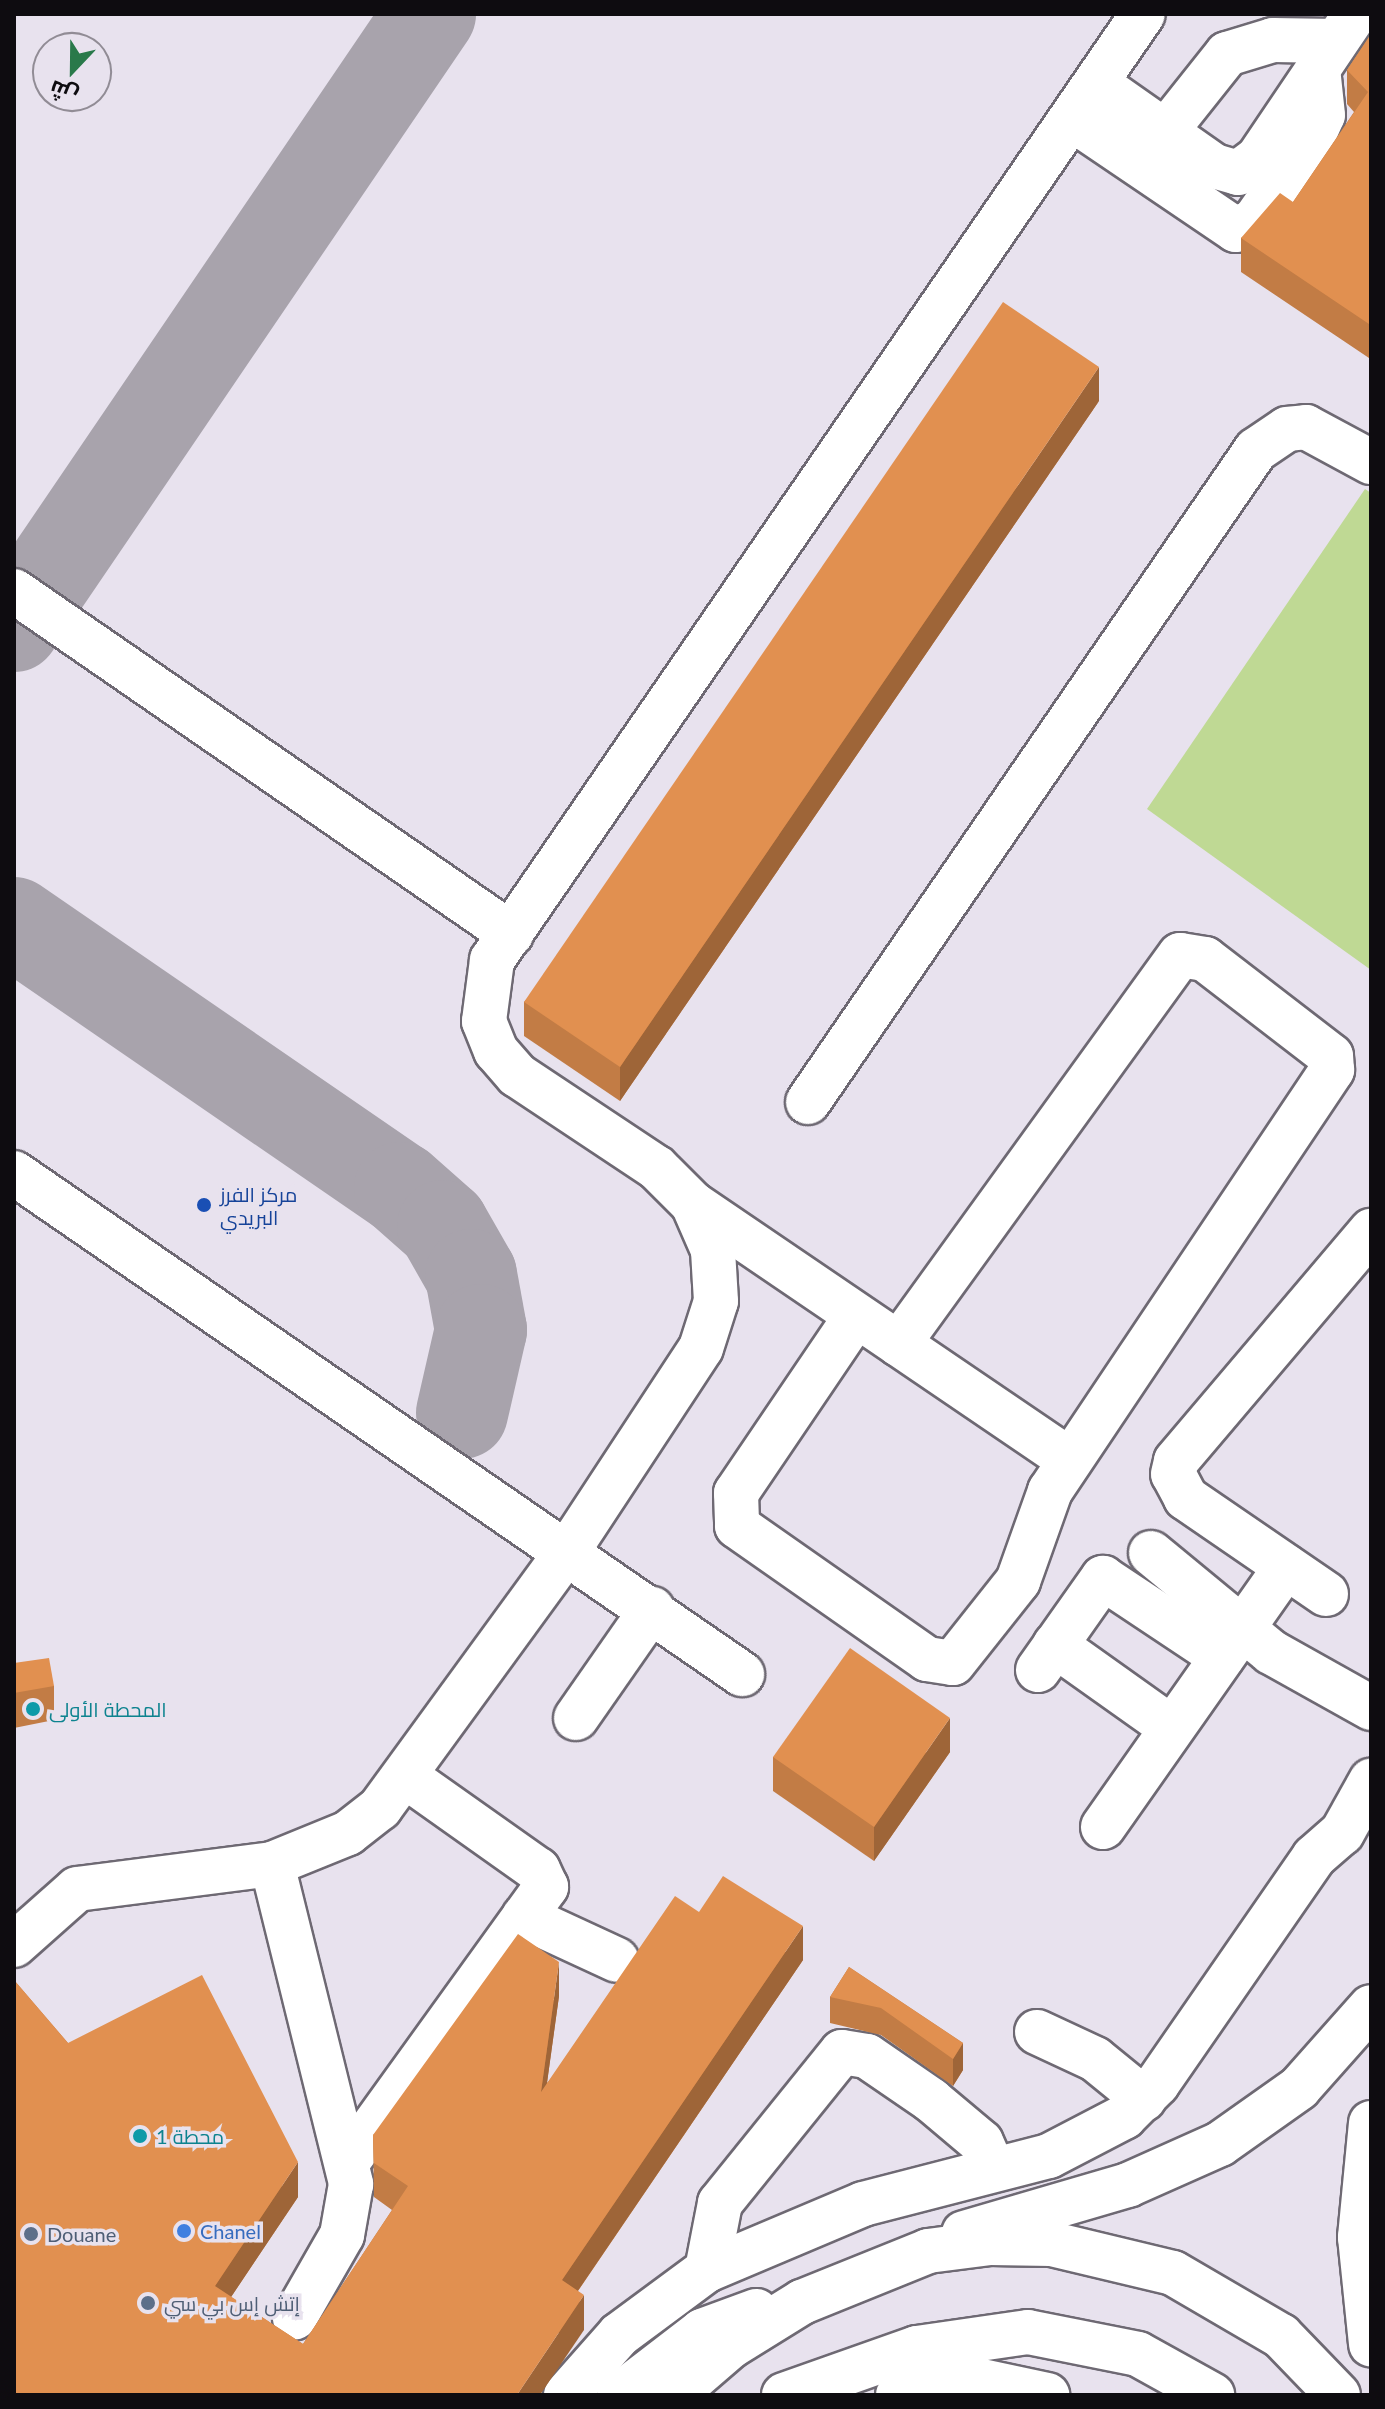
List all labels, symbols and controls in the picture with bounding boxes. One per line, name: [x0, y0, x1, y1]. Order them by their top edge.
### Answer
north arrow: [32, 32, 112, 112]
text: ش: [45, 75, 82, 111]
place label: مركز الفرز البريدي: [220, 1182, 297, 1229]
marker: مركز الفرز البريدي: [195, 1196, 213, 1214]
place label: المحطة الأولى: [49, 1697, 167, 1721]
marker: المحطة الأولى: [24, 1700, 42, 1718]
place label: محطة 1: [156, 2124, 224, 2148]
marker: محطة 1: [131, 2127, 149, 2145]
place label: Chanel: [200, 2219, 261, 2243]
place label: Douane: [47, 2222, 116, 2246]
marker: Chanel: [175, 2222, 193, 2240]
marker: Douane: [22, 2225, 40, 2243]
place label: إتش إس بي سي: [164, 2291, 300, 2315]
marker: إتش إس بي سي: [139, 2294, 157, 2312]

